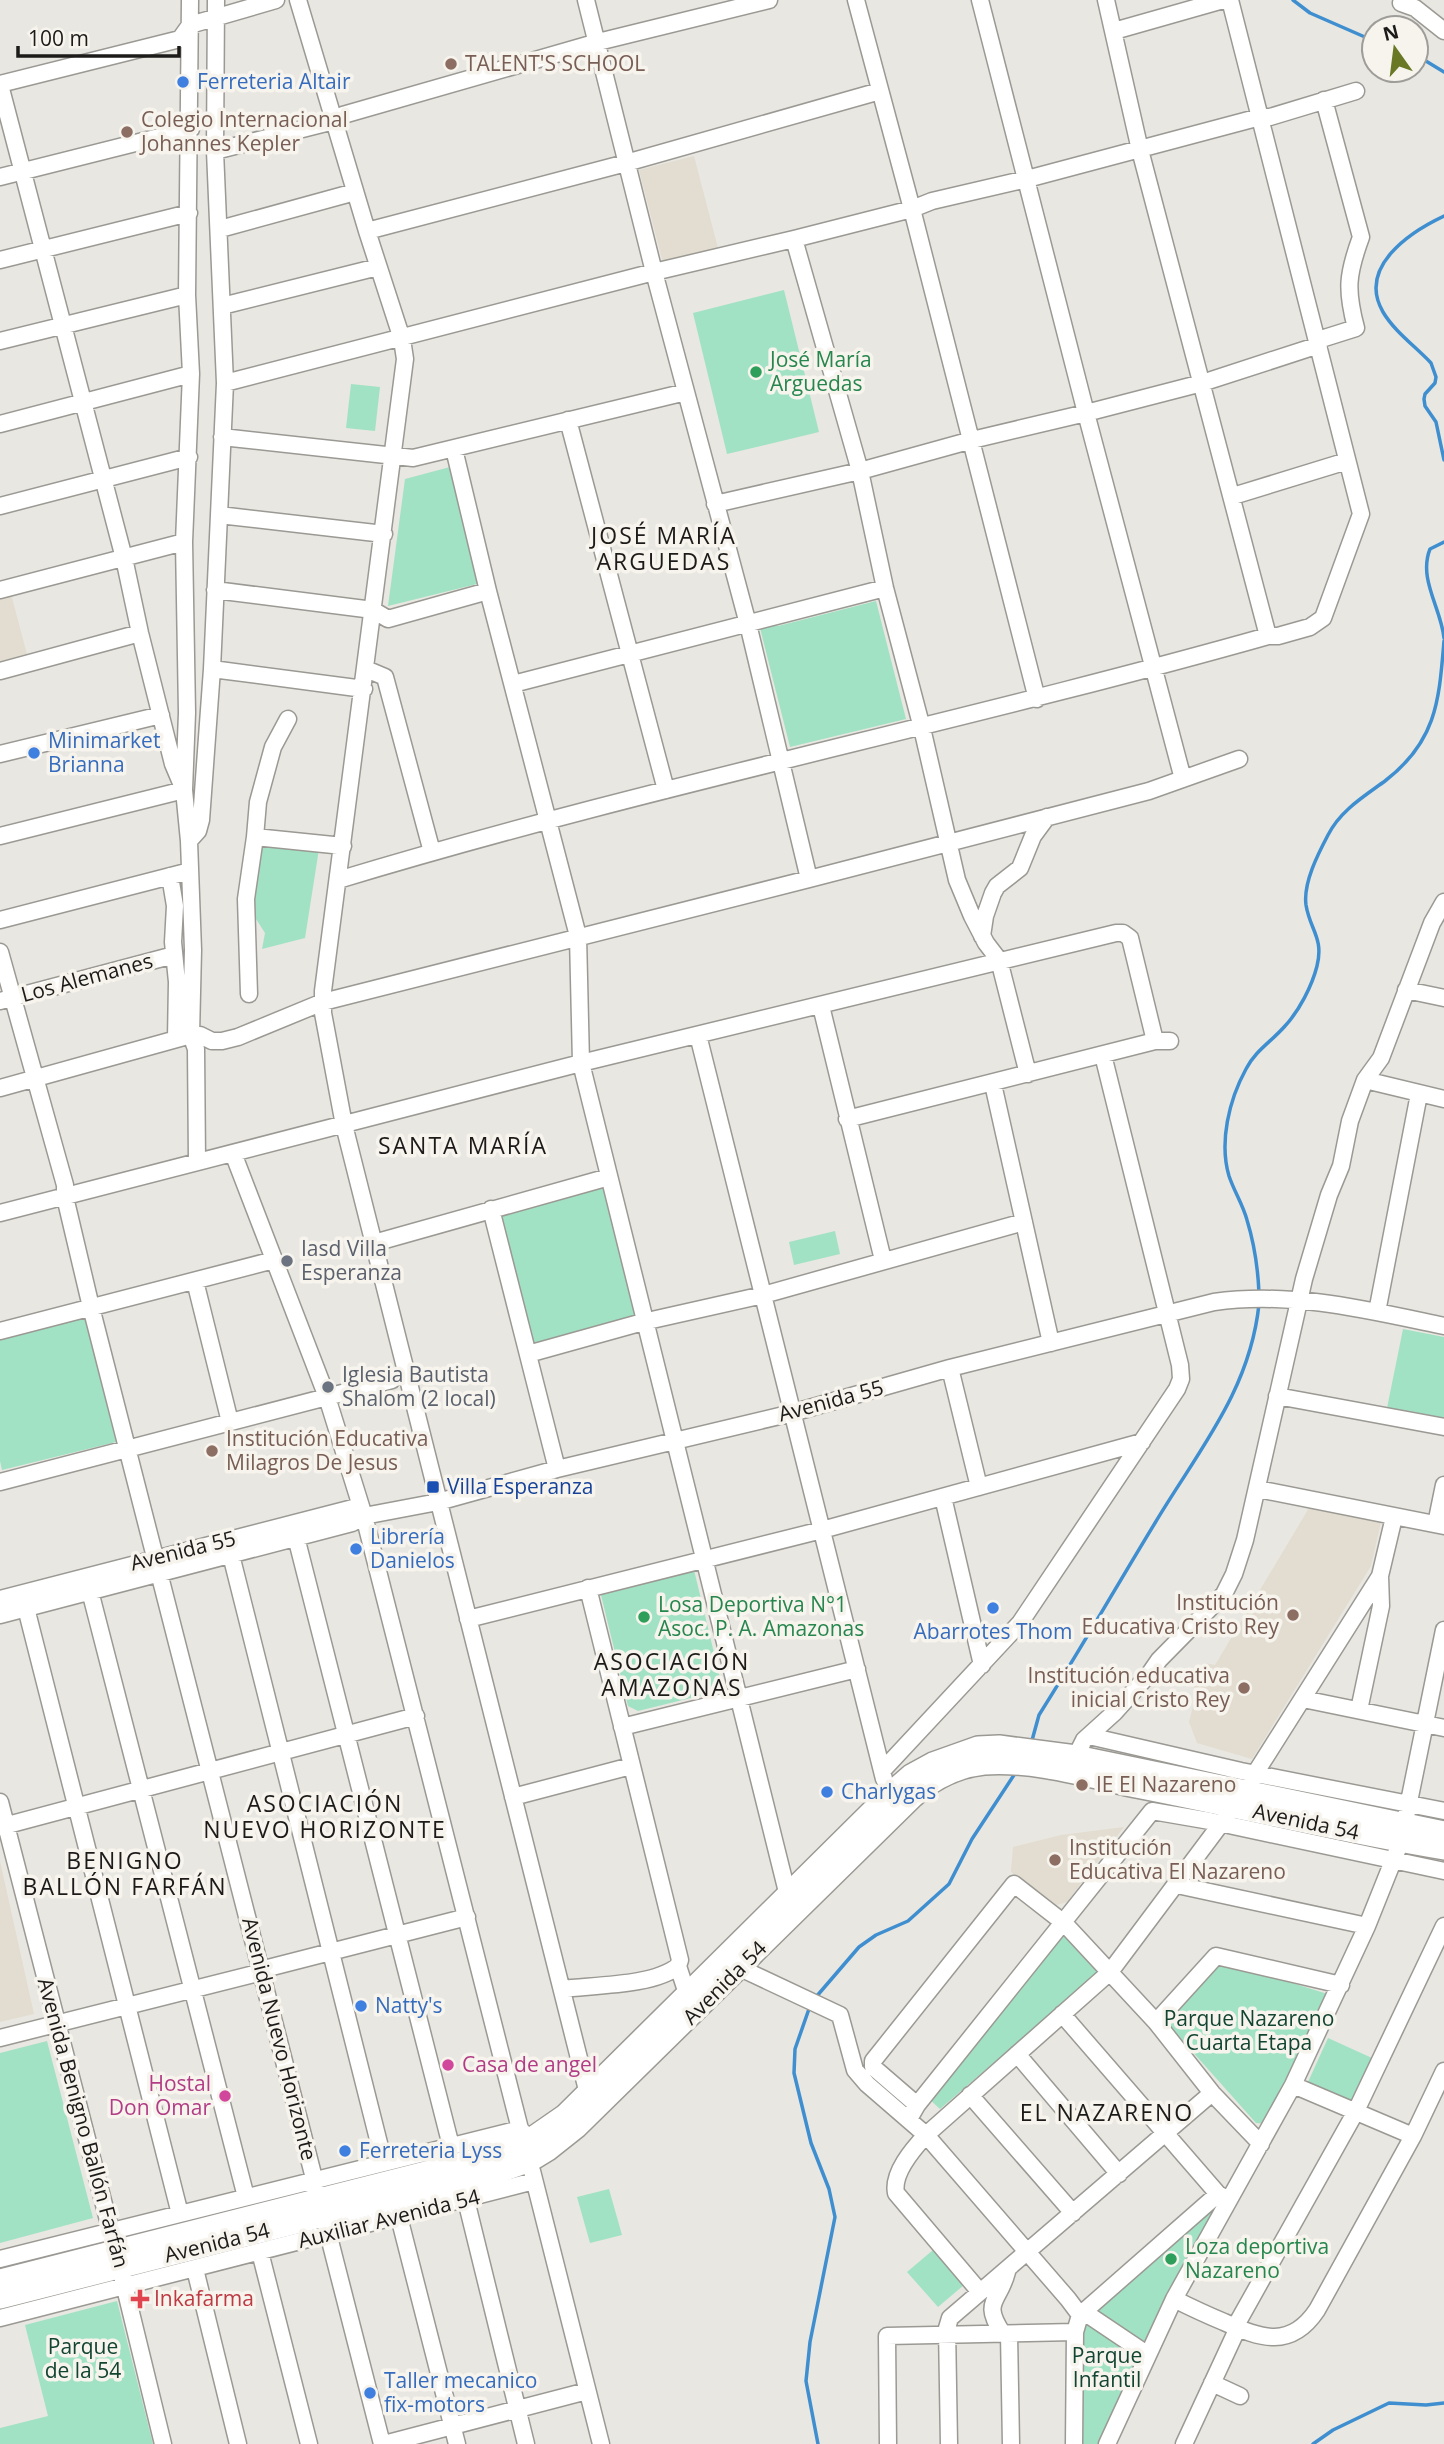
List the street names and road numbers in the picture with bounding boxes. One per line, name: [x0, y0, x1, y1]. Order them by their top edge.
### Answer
street label: Los Alemanes: [18, 946, 156, 1008]
street label: Avenida 55: [775, 1373, 886, 1427]
street label: Avenida 55: [127, 1523, 238, 1577]
street label: Avenida 54: [1251, 1796, 1362, 1846]
street label: Avenida Nuevo Horizonte: [236, 1914, 324, 2163]
street label: Avenida 54: [676, 1934, 772, 2030]
street label: Avenida Benigno Ballón Farfán: [32, 1975, 136, 2271]
street label: Auxiliar Avenida 54: [295, 2182, 483, 2254]
street label: Avenida 54: [161, 2215, 272, 2269]

